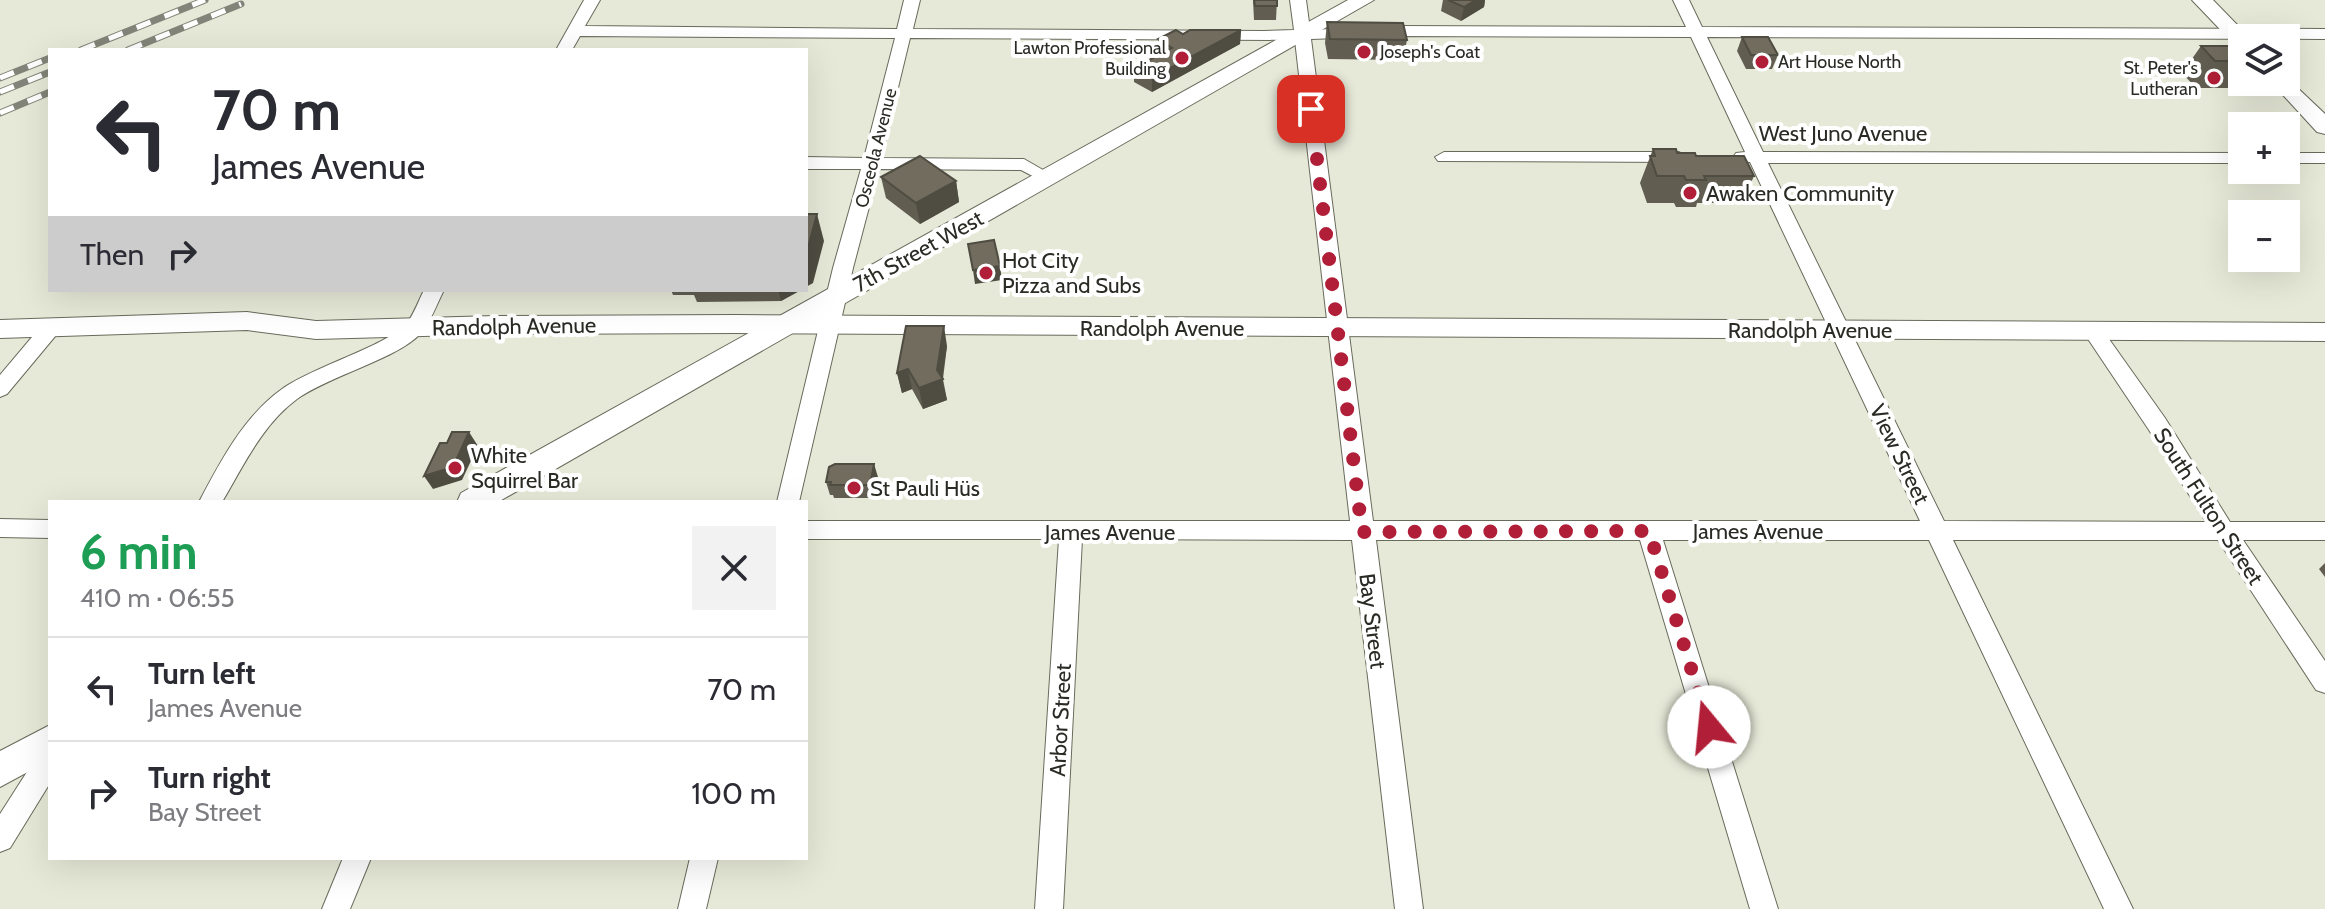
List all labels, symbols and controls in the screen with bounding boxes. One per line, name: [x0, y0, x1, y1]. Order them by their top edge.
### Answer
map controls: [2228, 24, 2300, 272]
button: layers: [2228, 24, 2300, 96]
place label: Lawton Professional Building: [1014, 37, 1167, 80]
place label: Joseph's Coat: [1379, 41, 1480, 63]
marker: Joseph's Coat: [1355, 43, 1373, 61]
marker: Lawton Professional Building: [1173, 49, 1191, 67]
place label: Art House North: [1778, 51, 1901, 73]
marker: Art House North: [1753, 53, 1771, 71]
place label: St. Peter's Lutheran: [2123, 57, 2198, 100]
marker: St. Peter's Lutheran: [2205, 69, 2223, 87]
pin: [1277, 75, 1345, 143]
text: 70 m: [212, 76, 341, 144]
icon: left: [80, 80, 184, 184]
street label: Osceola Avenue: [851, 86, 901, 210]
icon: arrive: [1289, 87, 1333, 131]
button: +: [2228, 112, 2300, 184]
street label: West Juno Avenue: [1759, 120, 1927, 147]
text: James Avenue: [212, 144, 425, 188]
place label: Awaken Community: [1706, 180, 1894, 207]
marker: Awaken Community: [1681, 184, 1699, 202]
button: −: [2228, 200, 2300, 272]
street label: 7th Street West: [848, 204, 989, 298]
icon: right: [160, 232, 204, 276]
text: Then: [80, 236, 144, 273]
place label: Hot City Pizza and Subs: [1002, 247, 1141, 299]
marker: Hot City Pizza and Subs: [977, 264, 995, 282]
street label: Randolph Avenue: [432, 312, 596, 341]
street label: Randolph Avenue: [1080, 315, 1244, 342]
street label: Randolph Avenue: [1728, 317, 1892, 344]
street label: View Street: [1864, 400, 1936, 509]
street label: South Fulton Street: [2148, 423, 2270, 590]
place label: White Squirrel Bar: [471, 442, 578, 494]
marker: White Squirrel Bar: [446, 459, 464, 477]
place label: St Pauli Hüs: [870, 475, 980, 502]
marker: St Pauli Hüs: [845, 479, 863, 497]
street label: James Avenue: [1692, 518, 1823, 545]
street label: James Avenue: [1044, 519, 1175, 546]
text: 6 min: [80, 523, 198, 581]
button: close: [692, 526, 776, 610]
street label: Bay Street: [1353, 572, 1392, 671]
text: 410 m · 06:55: [80, 582, 235, 614]
text: Turn left: [148, 655, 256, 692]
street label: Arbor Street: [1044, 662, 1077, 777]
icon: left: [80, 667, 124, 711]
text: 70 m: [707, 671, 776, 708]
position arrow: [1667, 685, 1751, 769]
text: James Avenue: [148, 692, 302, 724]
text: Turn right: [148, 759, 271, 796]
icon: right: [80, 771, 124, 815]
text: 100 m: [691, 775, 776, 812]
text: Bay Street: [148, 796, 261, 828]

